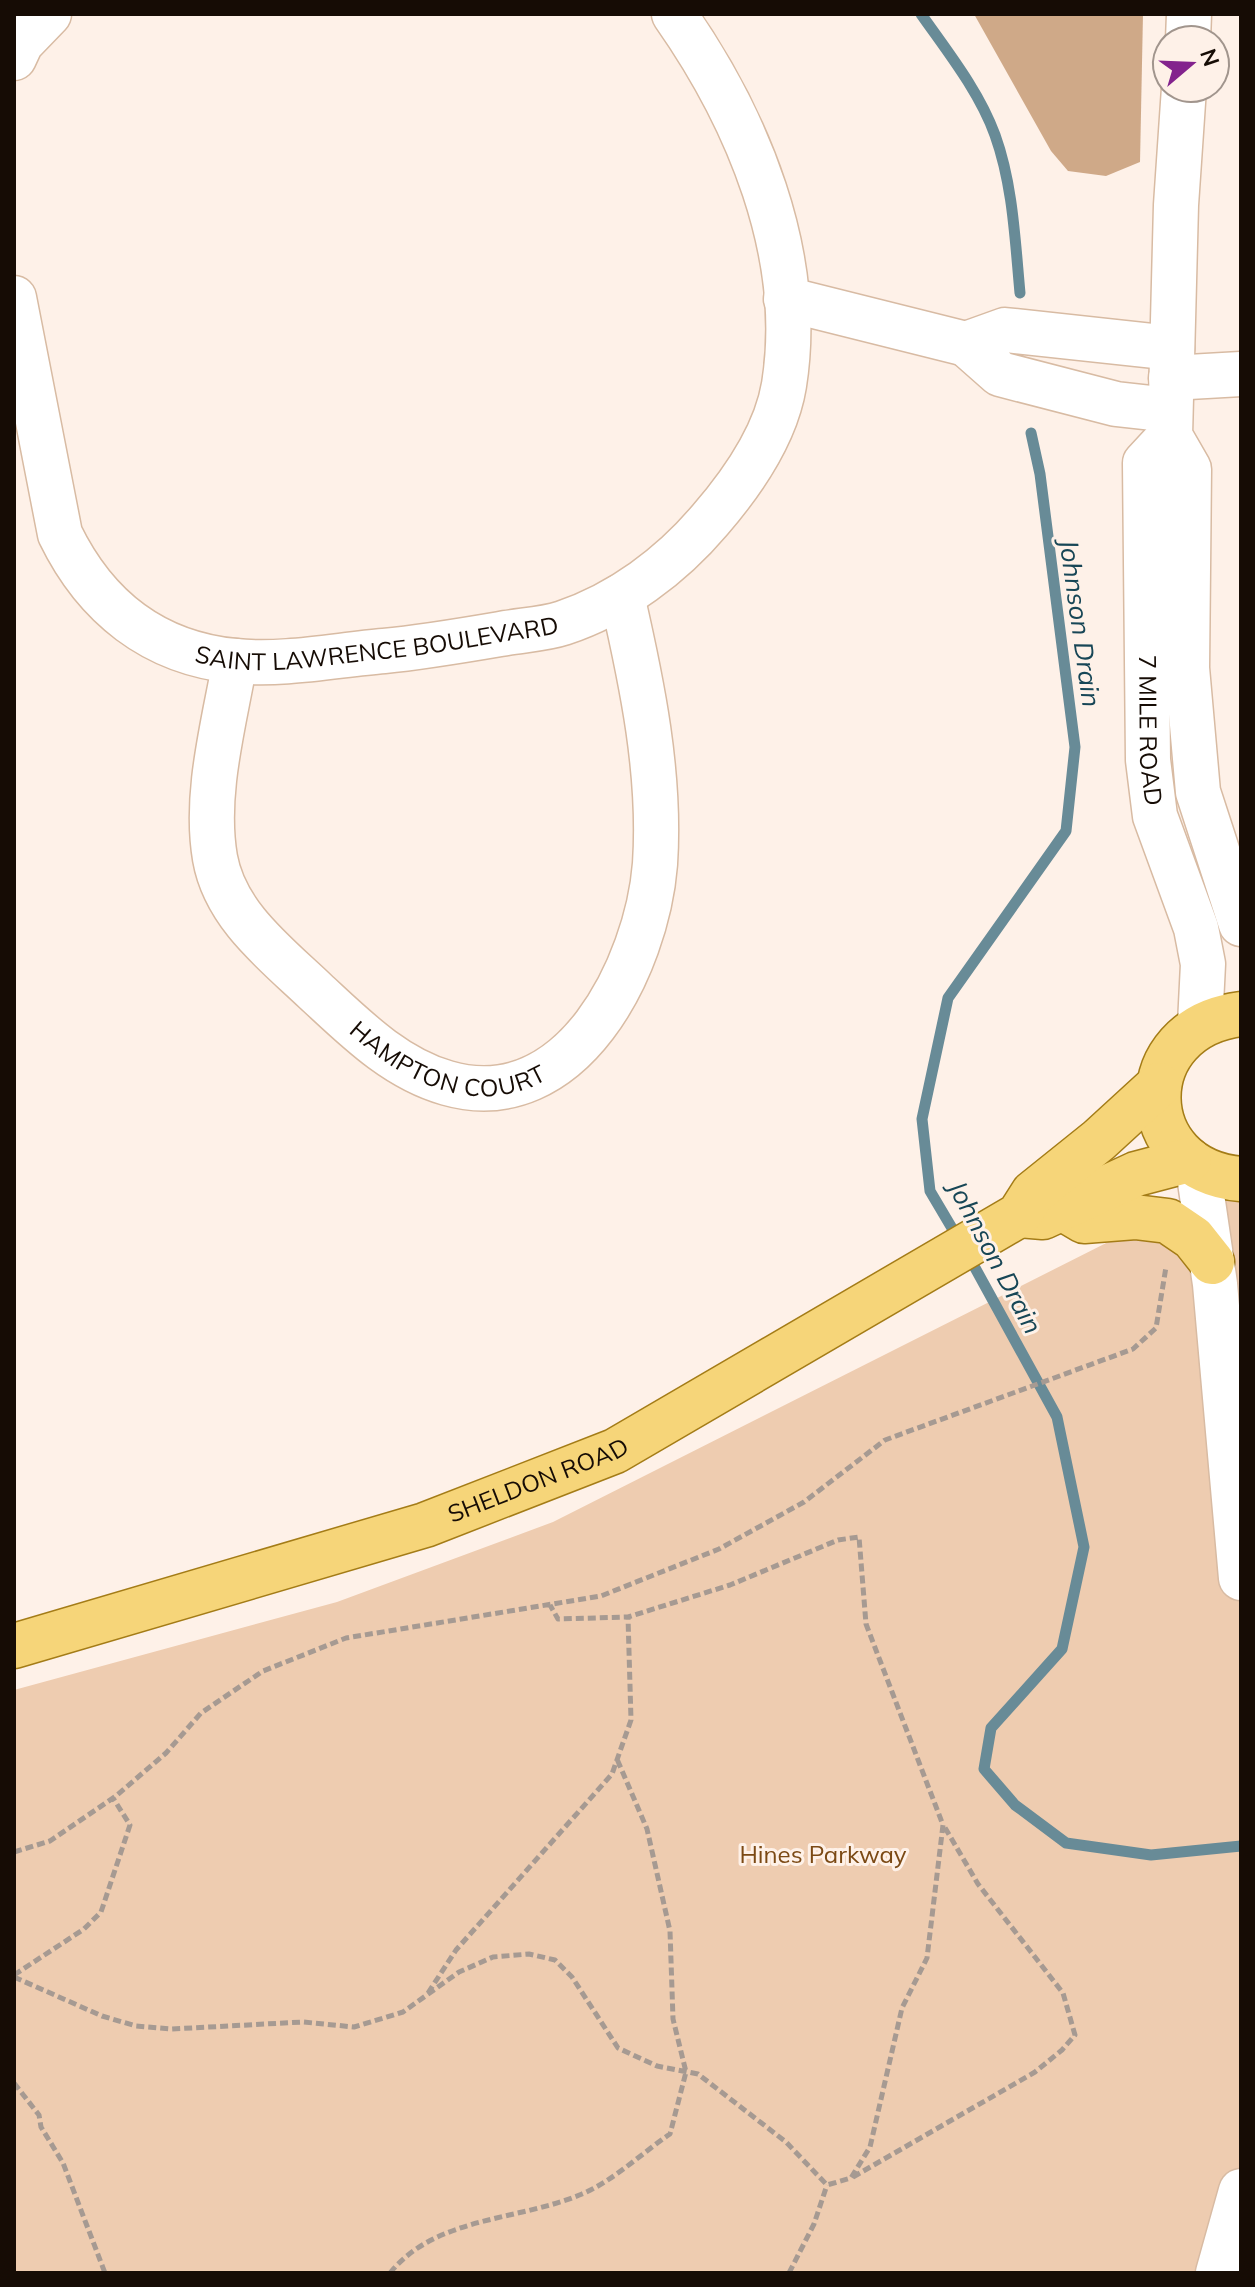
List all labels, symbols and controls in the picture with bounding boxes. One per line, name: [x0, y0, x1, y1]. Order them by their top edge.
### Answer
north arrow: [1151, 24, 1231, 104]
text: N: [1194, 45, 1226, 70]
water label: Johnson Drain: [1052, 535, 1109, 709]
street label: SAINT LAWRENCE BOULEVARD: [192, 609, 561, 676]
street label: 7 MILE ROAD: [1133, 654, 1170, 807]
street label: HAMPTON COURT: [344, 1014, 551, 1103]
water label: Johnson Drain: [940, 1172, 1050, 1339]
street label: SHELDON ROAD: [443, 1430, 634, 1529]
park label: Hines Parkway: [739, 1839, 907, 1869]

